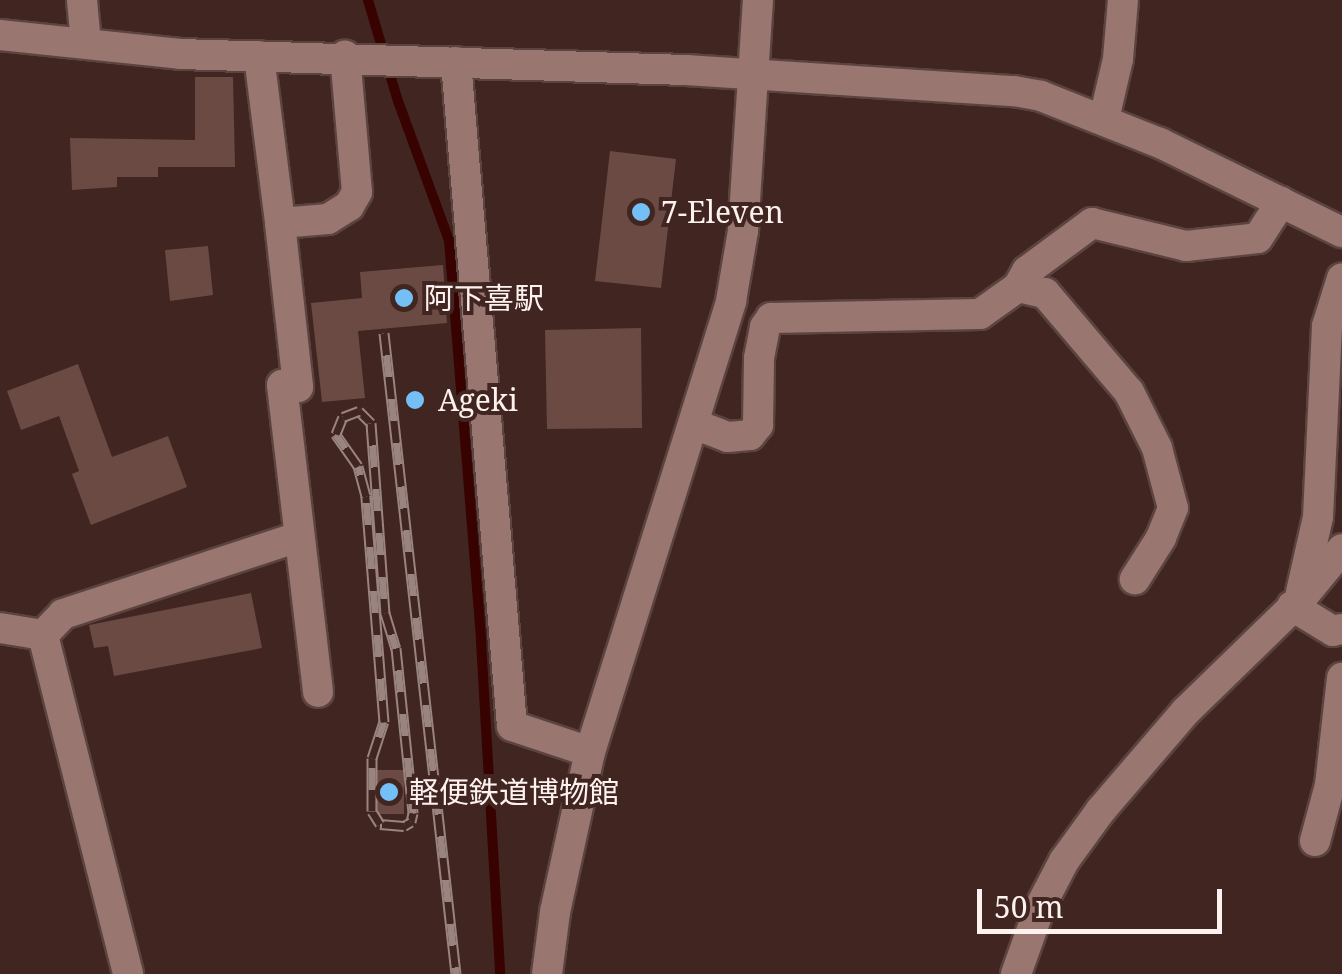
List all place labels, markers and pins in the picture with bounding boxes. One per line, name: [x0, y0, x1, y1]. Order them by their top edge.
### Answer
place label: 7-Eleven: [661, 194, 784, 230]
marker: 7-Eleven: [630, 201, 652, 223]
place label: 阿下喜駅: [424, 280, 544, 316]
marker: 阿下喜駅: [393, 287, 415, 309]
place label: Ageki: [438, 382, 518, 418]
marker: Ageki: [402, 387, 428, 413]
place label: 軽便鉄道博物館: [409, 774, 619, 810]
marker: 軽便鉄道博物館: [378, 781, 400, 803]

